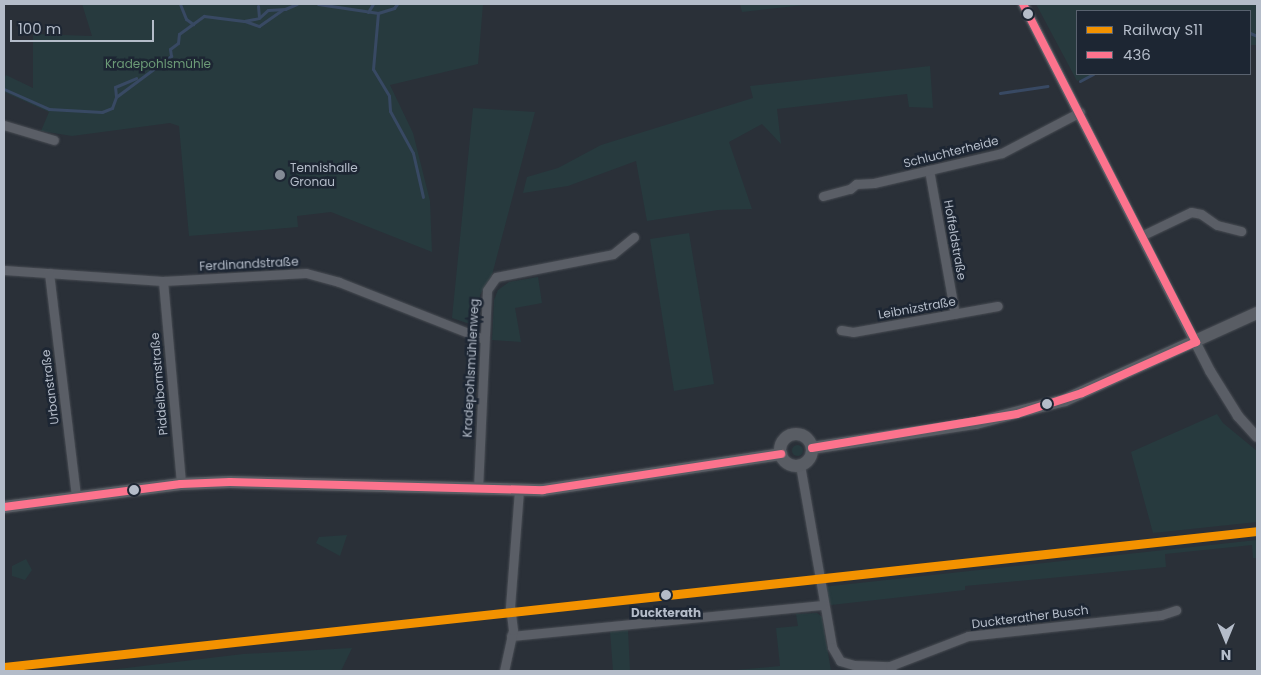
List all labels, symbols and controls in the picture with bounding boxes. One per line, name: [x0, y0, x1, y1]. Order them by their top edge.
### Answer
unlabelled marker: [1023, 9, 1033, 19]
scale bar: [12, 10, 156, 42]
legend: [1076, 10, 1251, 75]
text: 100 m: [18, 18, 61, 39]
text: Railway S11: [1123, 19, 1203, 40]
text: 436: [1123, 44, 1151, 65]
park label: Kradepohlsmühle: [105, 57, 211, 71]
street label: Schluchterheide: [902, 133, 1000, 171]
place label: Tennishalle Gronau: [290, 161, 358, 189]
marker: Tennishalle Gronau: [274, 169, 286, 181]
street label: Hoffeldstraße: [941, 199, 969, 281]
street label: Ferdinandstraße: [199, 254, 299, 274]
street label: Leibnizstraße: [877, 294, 957, 322]
street label: Kradepohlsmühlenweg: [460, 298, 482, 438]
street label: Piddelbornstraße: [147, 332, 171, 436]
street label: Urbanstraße: [38, 349, 62, 425]
unlabelled marker: [1042, 399, 1052, 409]
unlabelled marker: [129, 485, 139, 495]
marker: Duckterath: [657, 586, 675, 604]
street label: Duckterather Busch: [971, 603, 1089, 631]
place label: Duckterath: [631, 606, 701, 620]
north arrow: [1201, 615, 1251, 665]
text: N: [1221, 645, 1231, 665]

